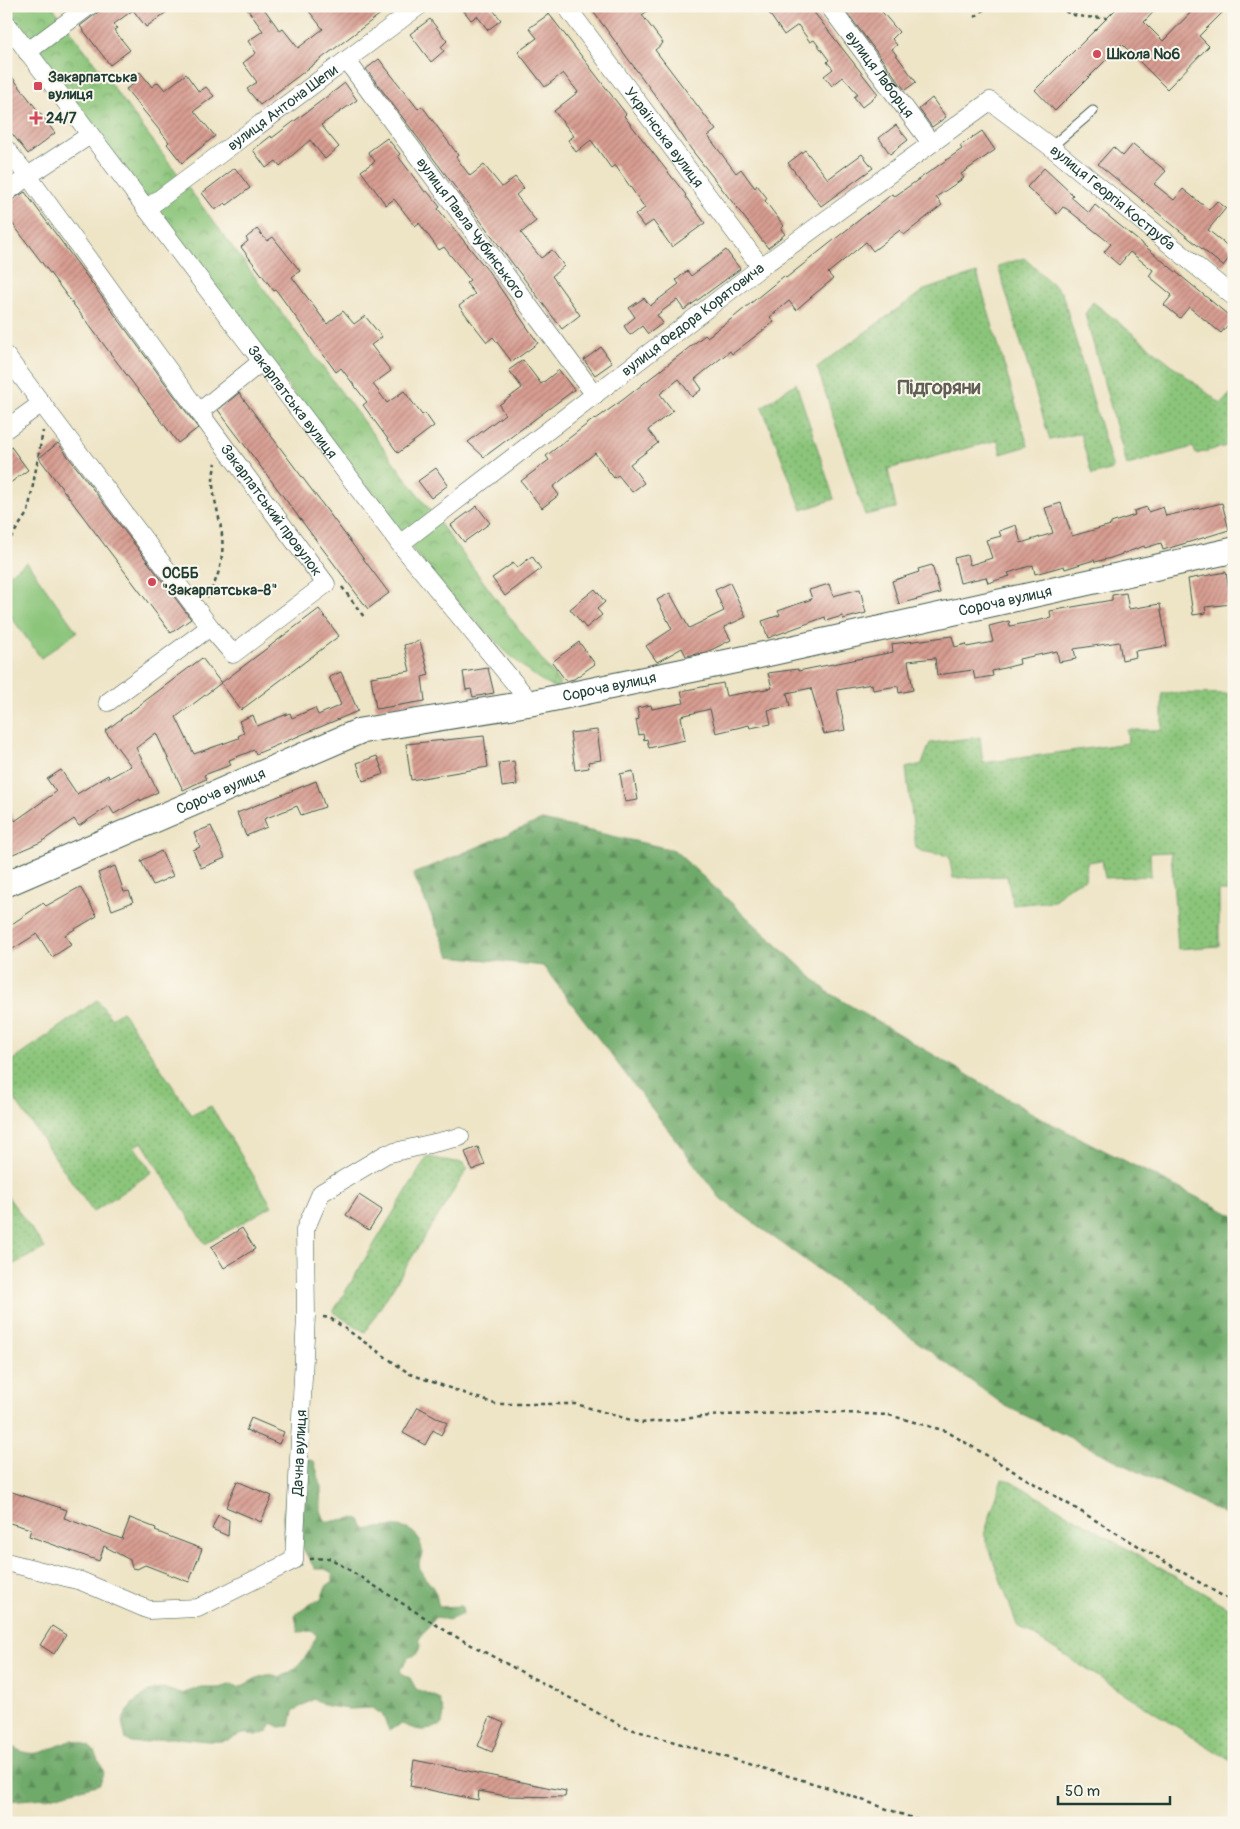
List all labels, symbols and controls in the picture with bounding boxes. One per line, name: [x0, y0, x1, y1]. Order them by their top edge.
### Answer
street label: вулиця Лаборця: [841, 27, 918, 122]
place label: Школа №6: [1106, 45, 1180, 64]
marker: Школа №6: [1091, 48, 1103, 60]
street label: вулиця Антона Шепи: [224, 60, 342, 155]
place label: Закарпатська вулиця: [48, 68, 137, 104]
marker: Закарпатська вулиця: [32, 80, 44, 92]
street label: Українська вулиця: [620, 83, 708, 191]
place label: 24/7: [46, 109, 76, 128]
marker: 24/7: [30, 112, 42, 124]
street label: вулиця Георгія Коструба: [1046, 141, 1179, 255]
street label: вулиця Павла Чубинського: [412, 154, 530, 302]
street label: вулиця Федора Корятовича: [618, 259, 768, 380]
street label: Закарпатська вулиця: [244, 341, 342, 462]
district label: Підгоряни: [898, 375, 981, 400]
street label: Закарпатський провулок: [216, 440, 327, 580]
place label: ОСББ "Закарпатська-8": [162, 564, 277, 600]
marker: ОСББ "Закарпатська-8": [146, 576, 158, 588]
street label: Сороча вулиця: [957, 581, 1054, 620]
street label: Сороча вулиця: [561, 668, 658, 706]
street label: Сороча вулиця: [173, 764, 268, 819]
street label: Дачна вулиця: [288, 1409, 311, 1497]
scale bar: [1058, 1774, 1170, 1806]
text: 50 m: [1065, 1782, 1100, 1801]

